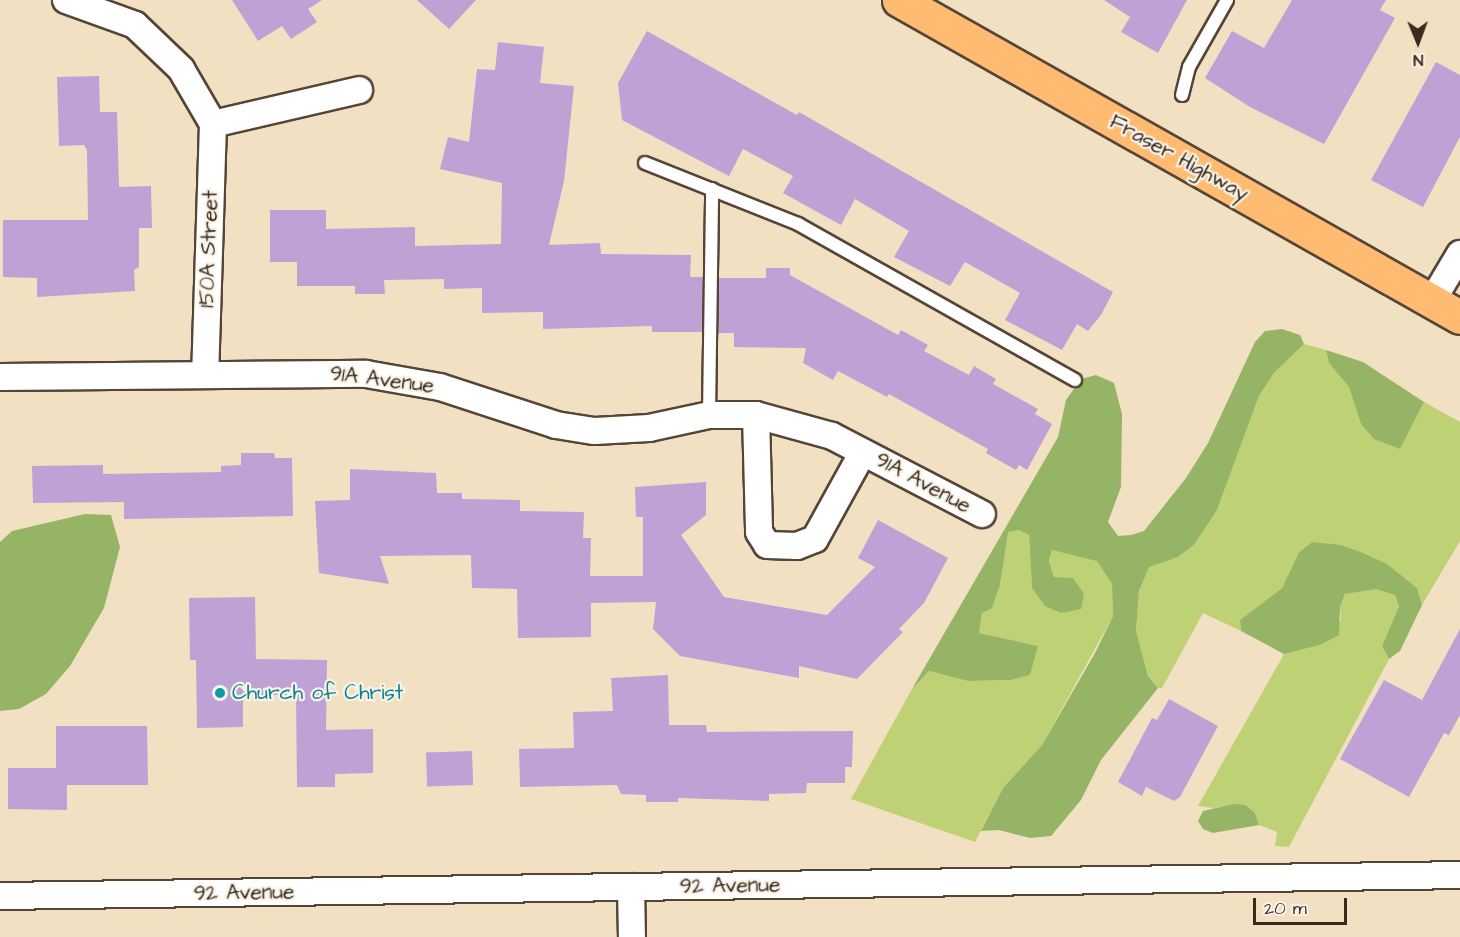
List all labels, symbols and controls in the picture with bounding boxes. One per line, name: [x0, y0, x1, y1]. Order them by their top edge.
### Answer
north arrow: [1388, 12, 1448, 72]
text: N: [1413, 49, 1424, 71]
street label: Fraser Highway: [1105, 109, 1253, 207]
street label: 150A Street: [194, 190, 224, 308]
street label: 91A Avenue: [328, 361, 436, 399]
street label: 91A Avenue: [871, 447, 975, 519]
place label: Church of Christ: [232, 680, 403, 706]
marker: Church of Christ: [213, 686, 227, 700]
street label: 92 Avenue: [679, 873, 781, 899]
street label: 92 Avenue: [193, 880, 295, 906]
scale bar: [1256, 886, 1350, 924]
text: 20 m: [1264, 896, 1307, 921]

